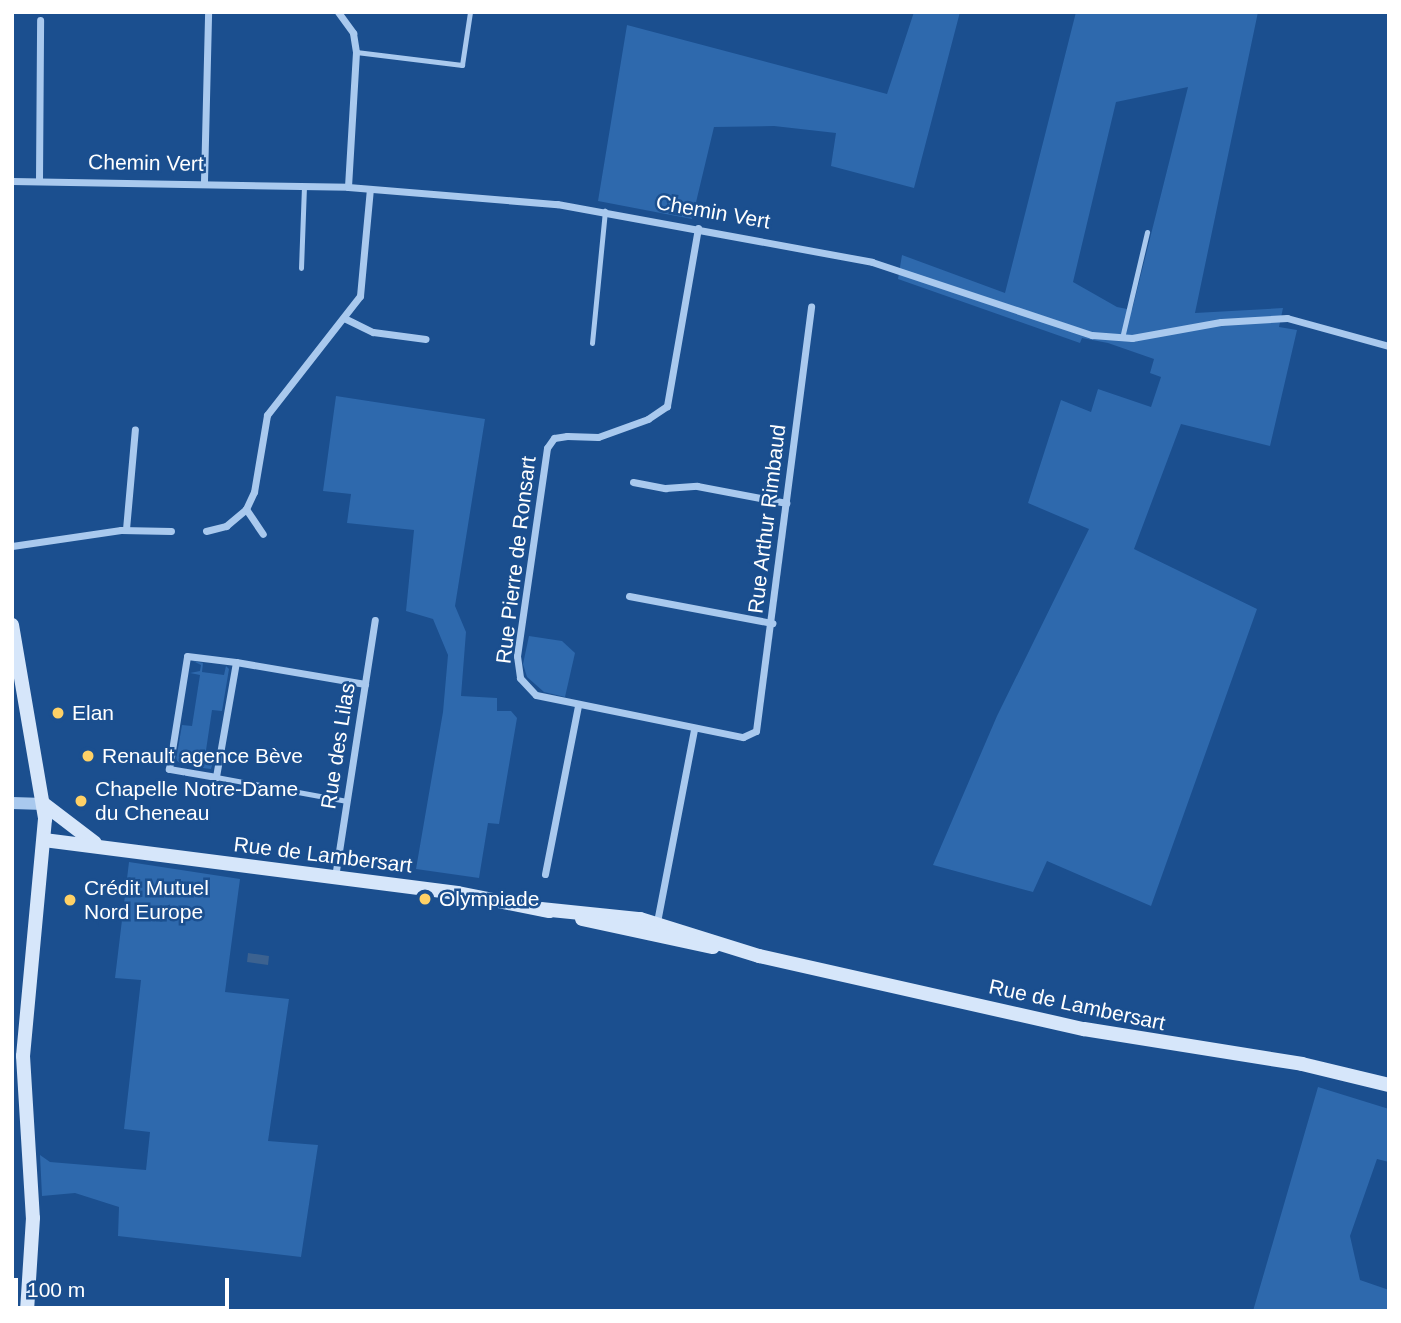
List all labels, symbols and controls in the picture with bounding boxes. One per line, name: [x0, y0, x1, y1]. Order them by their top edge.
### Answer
street label: Chemin Vert: [88, 149, 204, 177]
street label: Chemin Vert: [654, 190, 772, 234]
street label: Rue Arthur Rimbaud: [743, 422, 791, 616]
street label: Rue Pierre de Ronsart: [491, 455, 541, 665]
street label: Rue des Lilas: [316, 681, 360, 811]
place label: Elan: [72, 700, 114, 726]
marker: Elan: [50, 705, 66, 721]
place label: Renault agence Bève: [102, 743, 303, 769]
marker: Renault agence Bève: [80, 748, 96, 764]
place label: Chapelle Notre-Dame du Cheneau: [95, 776, 298, 826]
marker: Chapelle Notre-Dame du Cheneau: [73, 793, 89, 809]
street label: Rue de Lambersart: [232, 832, 414, 878]
place label: Crédit Mutuel Nord Europe: [84, 875, 209, 925]
place label: Olympiade: [439, 886, 539, 912]
marker: Olympiade: [417, 891, 433, 907]
marker: Crédit Mutuel Nord Europe: [62, 892, 78, 908]
street label: Rue de Lambersart: [986, 974, 1168, 1036]
scale bar: [18, 1264, 233, 1308]
text: 100 m: [27, 1278, 85, 1301]

